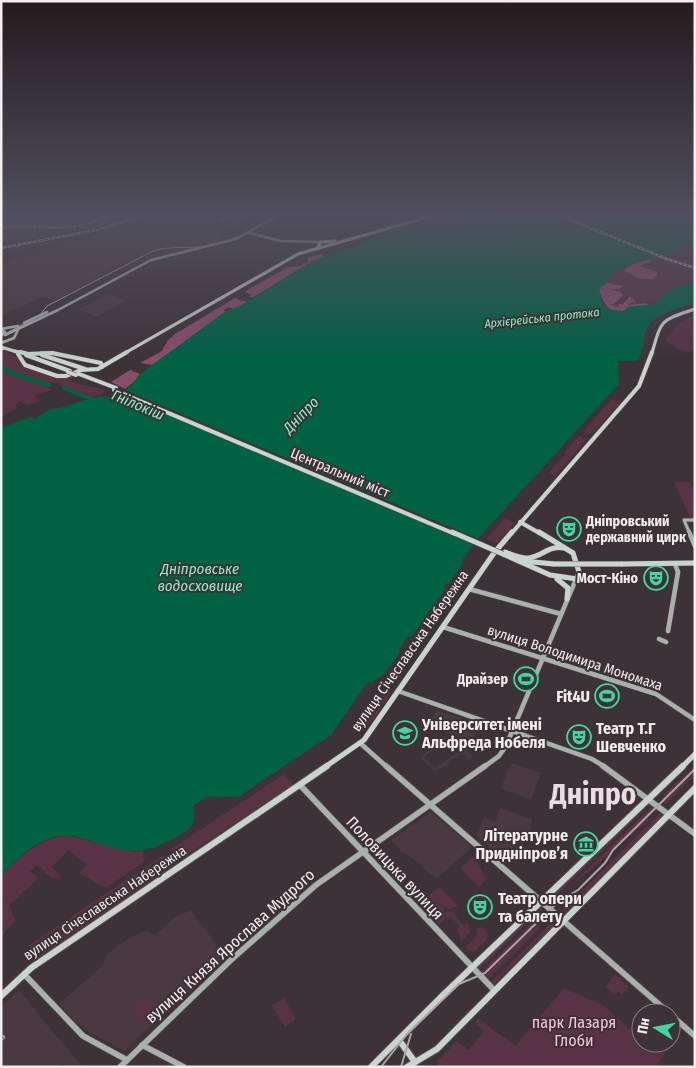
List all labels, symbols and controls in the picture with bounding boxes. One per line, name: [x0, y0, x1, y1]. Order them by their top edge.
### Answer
water label: Архієрейська протока: [483, 305, 600, 331]
water label: Гнілокіш: [109, 386, 167, 424]
water label: Дніпро: [278, 393, 323, 438]
street label: Центральний міст: [288, 444, 392, 502]
place label: Дніпровський державний цирк: [585, 513, 687, 546]
theatre icon: Дніпровський державний цирк: [556, 516, 582, 542]
water label: Дніпровське водосховище: [158, 560, 242, 595]
theatre icon: Мост-Кіно: [643, 565, 669, 591]
street label: вулиця Січеславська Набережна: [348, 567, 472, 735]
place label: Мост-Кіно: [577, 570, 639, 587]
street label: вулиця Володимира Мономаха: [485, 622, 665, 694]
sports icon: Драйзер: [513, 666, 539, 692]
place label: Драйзер: [456, 671, 508, 688]
sports icon: Fit4U: [594, 683, 620, 709]
place label: Fit4U: [556, 687, 590, 706]
place label: Університет імені Альфреда Нобеля: [421, 715, 546, 752]
place label: Театр Т.Г Шевченко: [596, 719, 667, 756]
school or university icon: Університет імені Альфреда Нобеля: [392, 720, 418, 746]
theatre icon: Театр Т.Г Шевченко: [566, 724, 592, 750]
district label: Дніпро: [549, 777, 636, 812]
street label: Половицька вулиця: [342, 813, 448, 923]
place label: Літературне Придніпров’я: [475, 826, 568, 863]
museum icon: Літературне Придніпров’я: [573, 831, 599, 857]
street label: вулиця Січеславська Набережна: [20, 842, 190, 964]
street label: вулиця Князя Ярослава Мудрого: [141, 865, 319, 1027]
place label: Театр опери та балету: [498, 889, 582, 926]
theatre icon: Театр опери та балету: [467, 894, 493, 920]
north arrow: [631, 1003, 681, 1053]
park label: парк Лазаря Глоби: [532, 1013, 616, 1050]
text: Пн: [634, 1017, 653, 1035]

